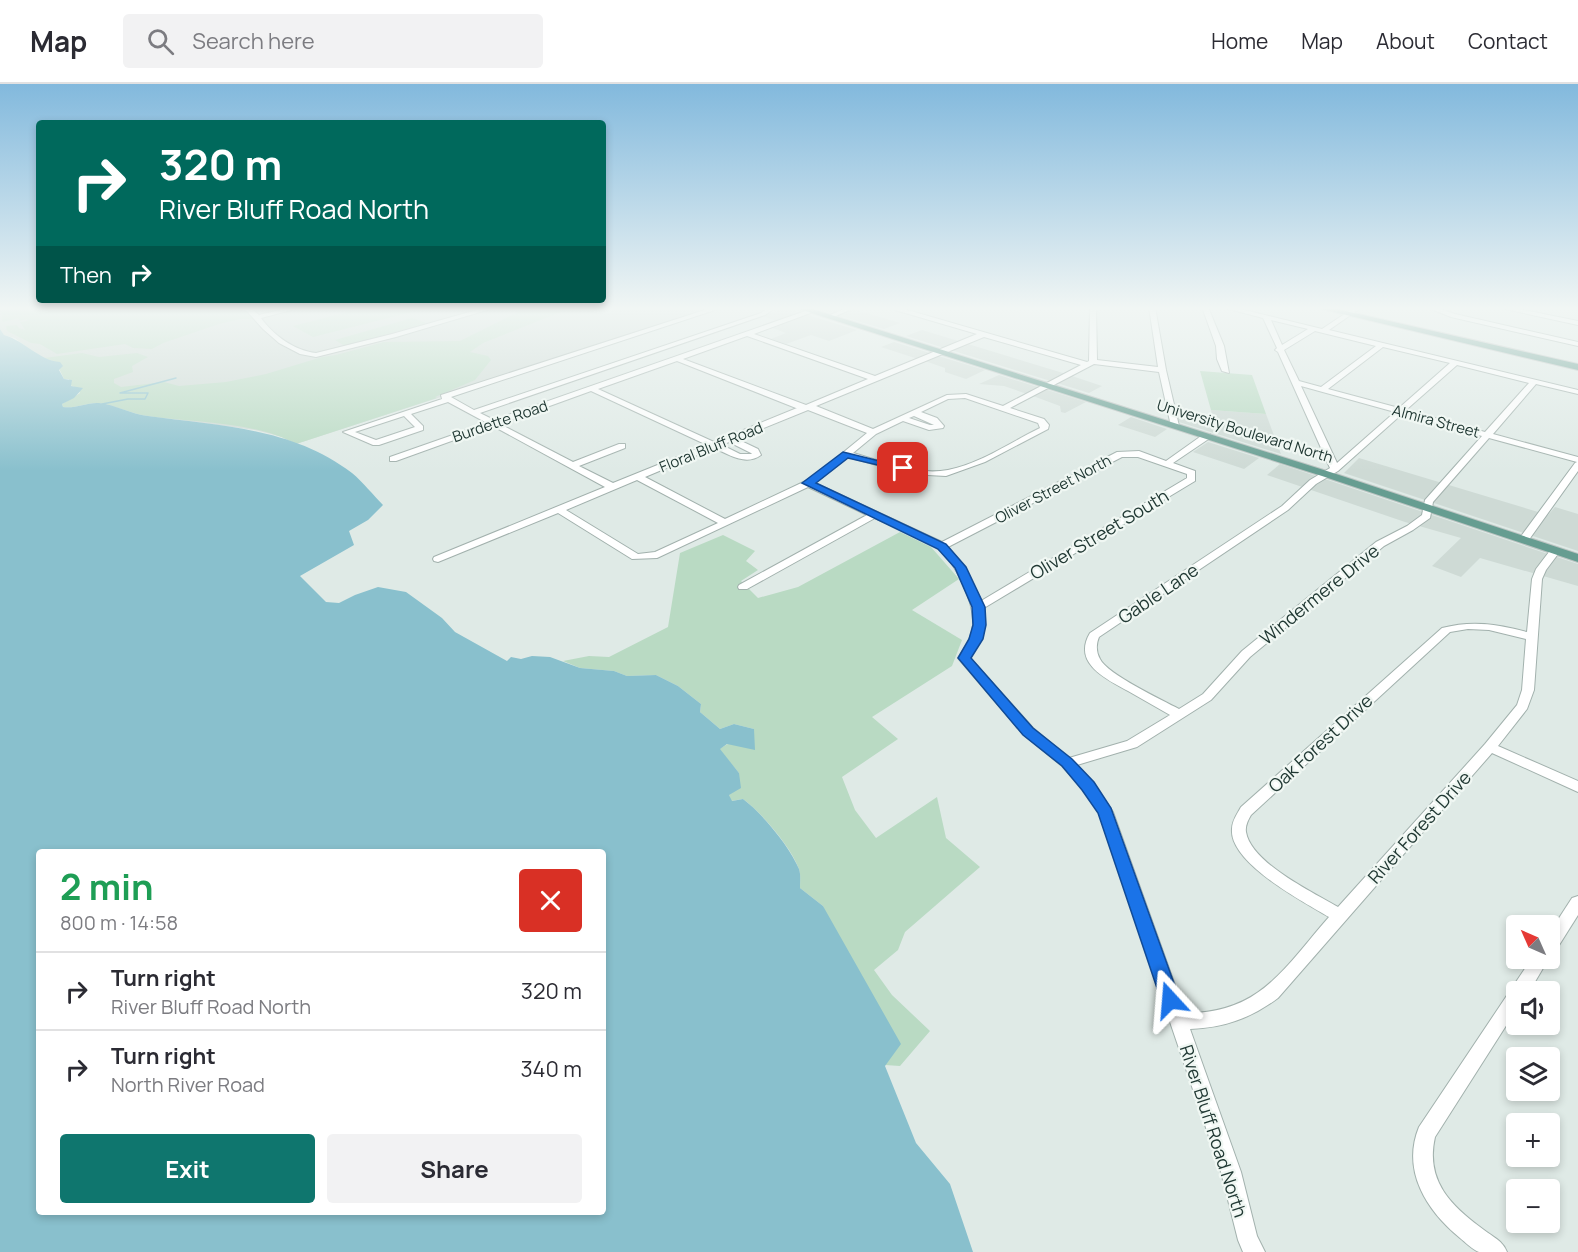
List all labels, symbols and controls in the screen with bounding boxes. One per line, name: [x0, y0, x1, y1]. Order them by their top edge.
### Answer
search box: [123, 14, 543, 68]
text: Map: [30, 22, 87, 60]
icon: search: [144, 25, 177, 58]
text: Search here: [192, 26, 315, 56]
text: Home: [1211, 27, 1268, 55]
text: Map: [1301, 27, 1343, 55]
text: About: [1376, 27, 1435, 55]
text: Contact: [1468, 27, 1548, 55]
text: 320 m: [159, 135, 282, 193]
icon: right: [60, 144, 138, 222]
text: River Bluff Road North: [159, 190, 429, 227]
icon: right: [124, 258, 157, 291]
text: Then: [60, 260, 112, 290]
street label: University Boulevard North: [1154, 394, 1336, 468]
street label: Burdette Road: [450, 395, 550, 447]
street label: Almira Street: [1390, 399, 1482, 443]
street label: Floral Bluff Road: [656, 417, 766, 477]
pin: [877, 442, 928, 493]
street label: Oliver Street North: [991, 449, 1115, 529]
icon: arrive: [886, 451, 919, 484]
street label: Oliver Street South: [1025, 483, 1173, 585]
street label: Windermere Drive: [1254, 538, 1384, 650]
street label: Gable Lane: [1113, 557, 1203, 629]
street label: Oak Forest Drive: [1263, 688, 1377, 798]
street label: River Forest Drive: [1362, 766, 1476, 888]
text: 2 min: [60, 862, 154, 911]
button: close: [519, 869, 582, 932]
text: 800 m · 14:58: [60, 909, 178, 936]
north arrow: [1506, 915, 1560, 969]
map controls: [1506, 915, 1560, 1233]
text: Turn right: [111, 963, 216, 993]
position arrow: [1138, 968, 1202, 1032]
icon: right: [60, 975, 93, 1008]
text: 320 m: [521, 976, 582, 1006]
button: sound: [1506, 981, 1560, 1035]
text: River Bluff Road North: [111, 993, 311, 1020]
text: Turn right: [111, 1041, 216, 1071]
street label: River Bluff Road North: [1175, 1042, 1253, 1220]
button: layers: [1506, 1047, 1560, 1101]
icon: right: [60, 1053, 93, 1086]
text: 340 m: [520, 1054, 582, 1084]
text: North River Road: [111, 1071, 265, 1098]
button: +: [1506, 1113, 1560, 1167]
button: Exit: [60, 1134, 315, 1203]
button: Share: [327, 1134, 582, 1203]
button: −: [1506, 1179, 1560, 1233]

